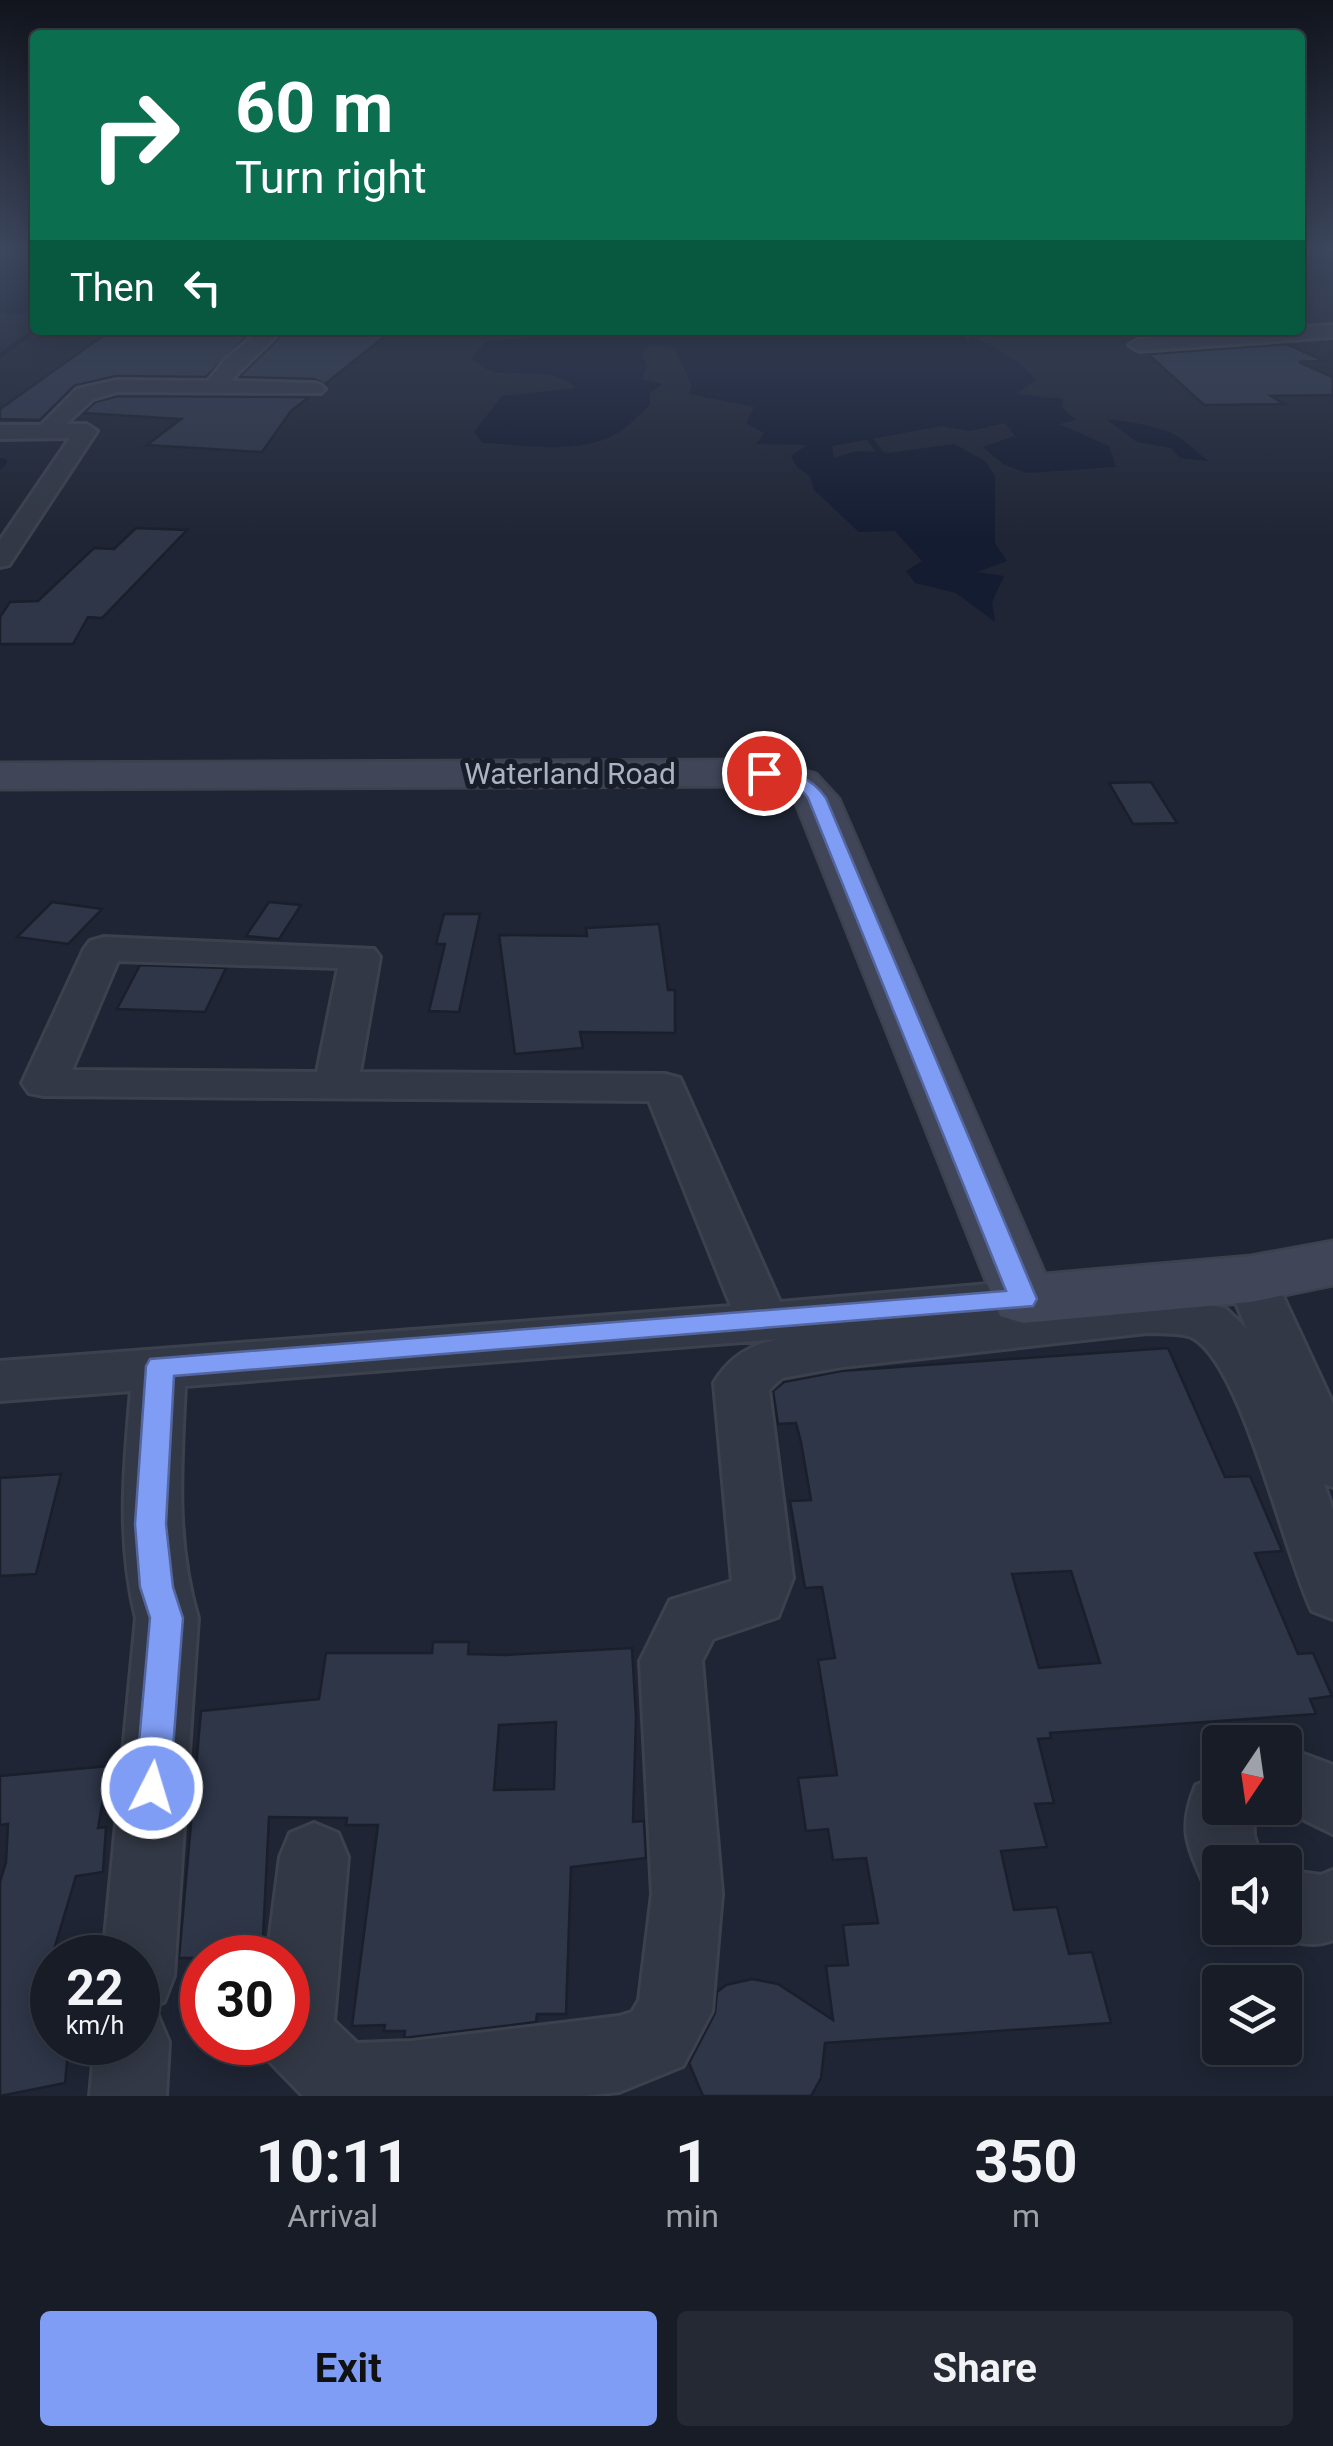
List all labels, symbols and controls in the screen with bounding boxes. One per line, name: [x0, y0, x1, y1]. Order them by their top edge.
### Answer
text: 60 m: [235, 67, 393, 149]
icon: right: [70, 70, 200, 200]
text: Turn right: [235, 151, 427, 204]
icon: left: [175, 260, 230, 315]
text: Then: [70, 266, 155, 310]
pin: [722, 731, 807, 816]
icon: arrive: [737, 746, 792, 801]
street label: Waterland Road: [464, 756, 676, 791]
north arrow: [1202, 1725, 1302, 1825]
map controls: [1202, 1725, 1302, 2065]
position arrow: [100, 1736, 204, 1840]
button: sound: [1202, 1845, 1302, 1945]
speed limit sign: 30: [180, 1935, 310, 2065]
text: 22: [66, 1959, 124, 2017]
button: layers: [1202, 1965, 1302, 2065]
text: km/h: [66, 2011, 124, 2040]
text: 10:11: [255, 2126, 410, 2197]
text: 1: [675, 2126, 709, 2197]
text: 350: [974, 2126, 1078, 2197]
text: Arrival: [287, 2197, 378, 2235]
text: min: [665, 2197, 719, 2235]
text: m: [1012, 2197, 1040, 2235]
button: Exit: [40, 2311, 657, 2426]
button: Share: [677, 2311, 1293, 2426]

